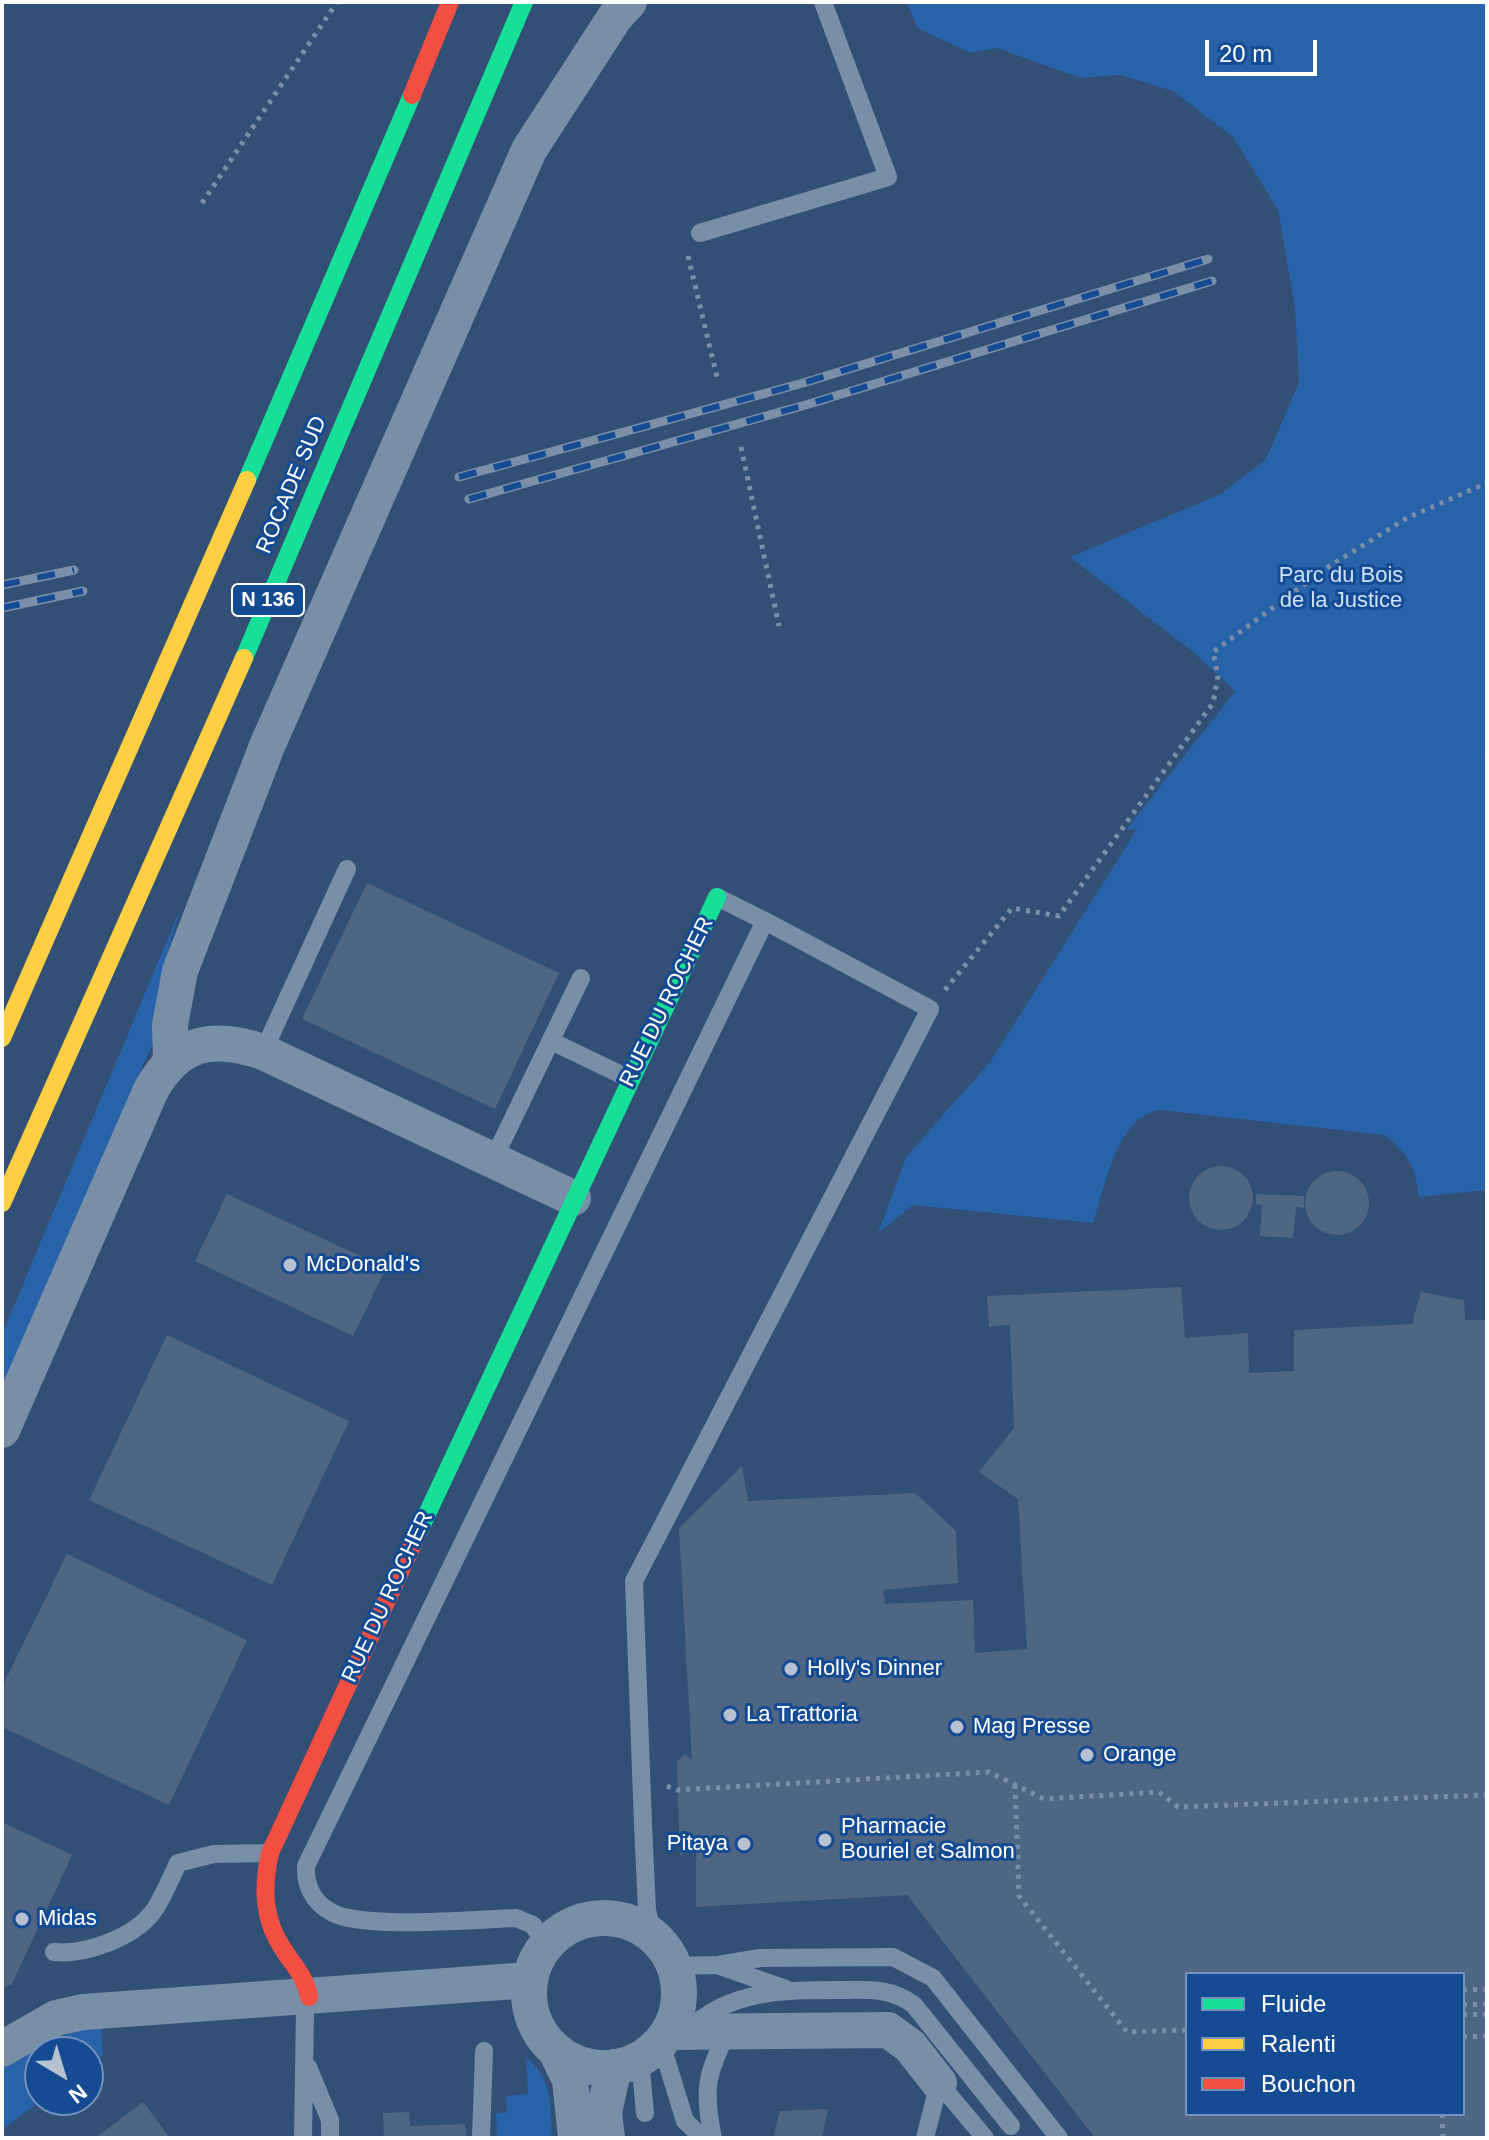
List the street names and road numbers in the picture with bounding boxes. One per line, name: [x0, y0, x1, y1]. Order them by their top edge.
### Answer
street label: ROCADE SUD: [251, 412, 333, 558]
road number: N 136: [232, 584, 304, 616]
street label: RUE DU ROCHER: [614, 913, 720, 1091]
street label: RUE DU ROCHER: [337, 1507, 439, 1687]

